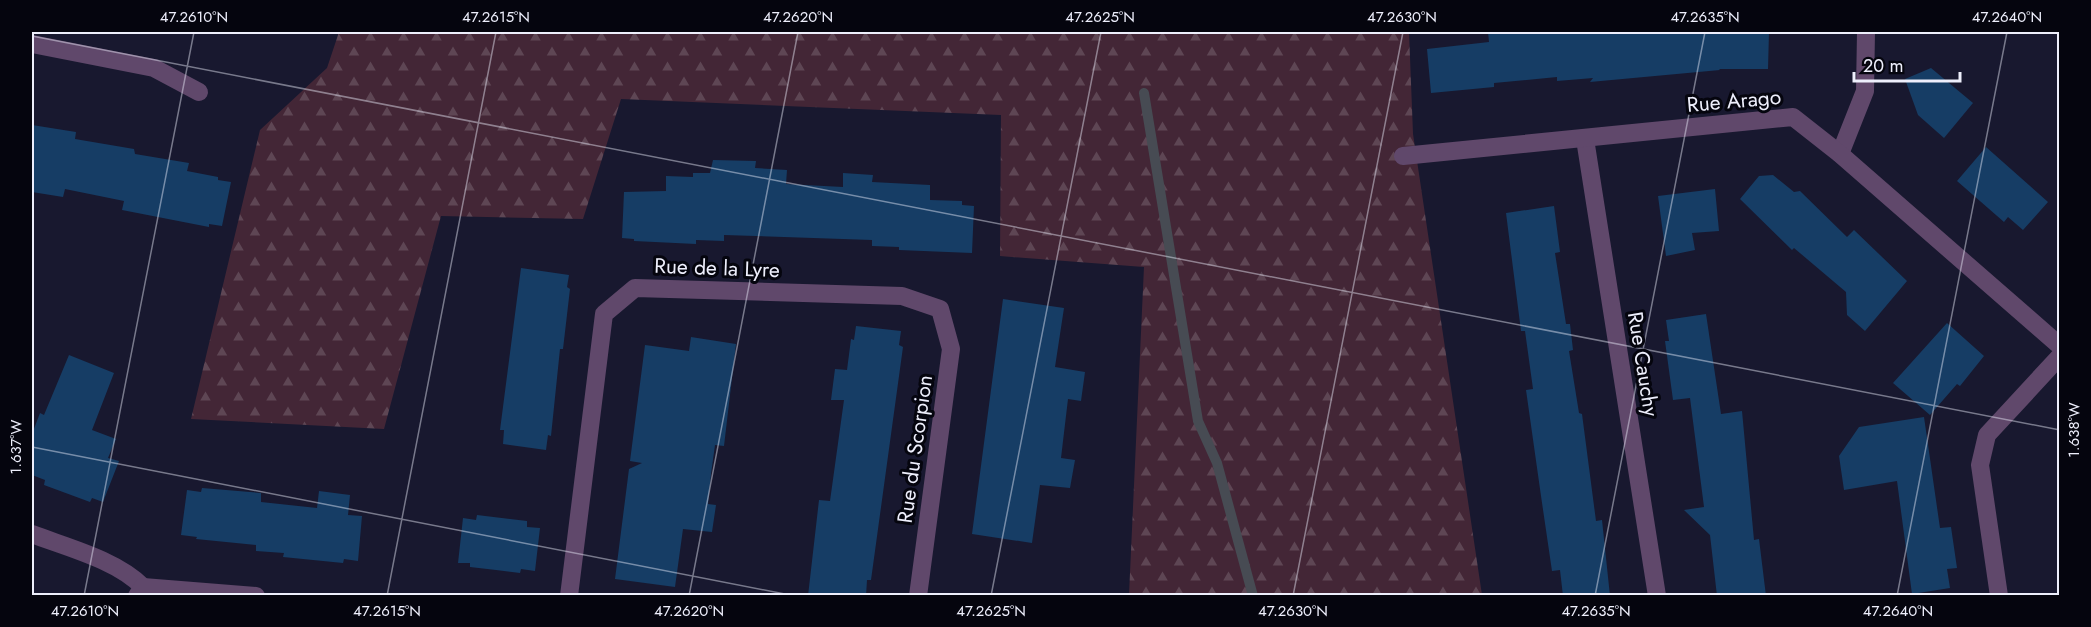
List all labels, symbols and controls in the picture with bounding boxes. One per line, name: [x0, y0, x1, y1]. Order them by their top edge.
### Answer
text: 47.2610°N: [160, 6, 228, 28]
text: 47.2615°N: [462, 6, 530, 28]
text: 47.2620°N: [763, 6, 833, 28]
text: 47.2625°N: [1065, 6, 1135, 28]
text: 47.2630°N: [1367, 6, 1437, 28]
text: 47.2635°N: [1670, 6, 1740, 28]
text: 47.2640°N: [1972, 6, 2042, 28]
scale bar: [1854, 45, 1960, 83]
text: 20 m: [1863, 53, 1903, 79]
street label: Rue Arago: [1686, 82, 1782, 120]
street label: Rue de la Lyre: [654, 251, 780, 285]
street label: Rue Cauchy: [1620, 309, 1666, 419]
street label: Rue du Scorpion: [890, 373, 940, 525]
text: 1.638°W: [2063, 402, 2085, 458]
text: 1.637°W: [5, 419, 27, 474]
text: 47.2610°N: [51, 600, 119, 622]
text: 47.2615°N: [353, 600, 421, 622]
text: 47.2620°N: [654, 600, 724, 622]
text: 47.2625°N: [956, 600, 1026, 622]
text: 47.2630°N: [1258, 600, 1328, 622]
text: 47.2635°N: [1561, 600, 1631, 622]
text: 47.2640°N: [1863, 600, 1933, 622]

